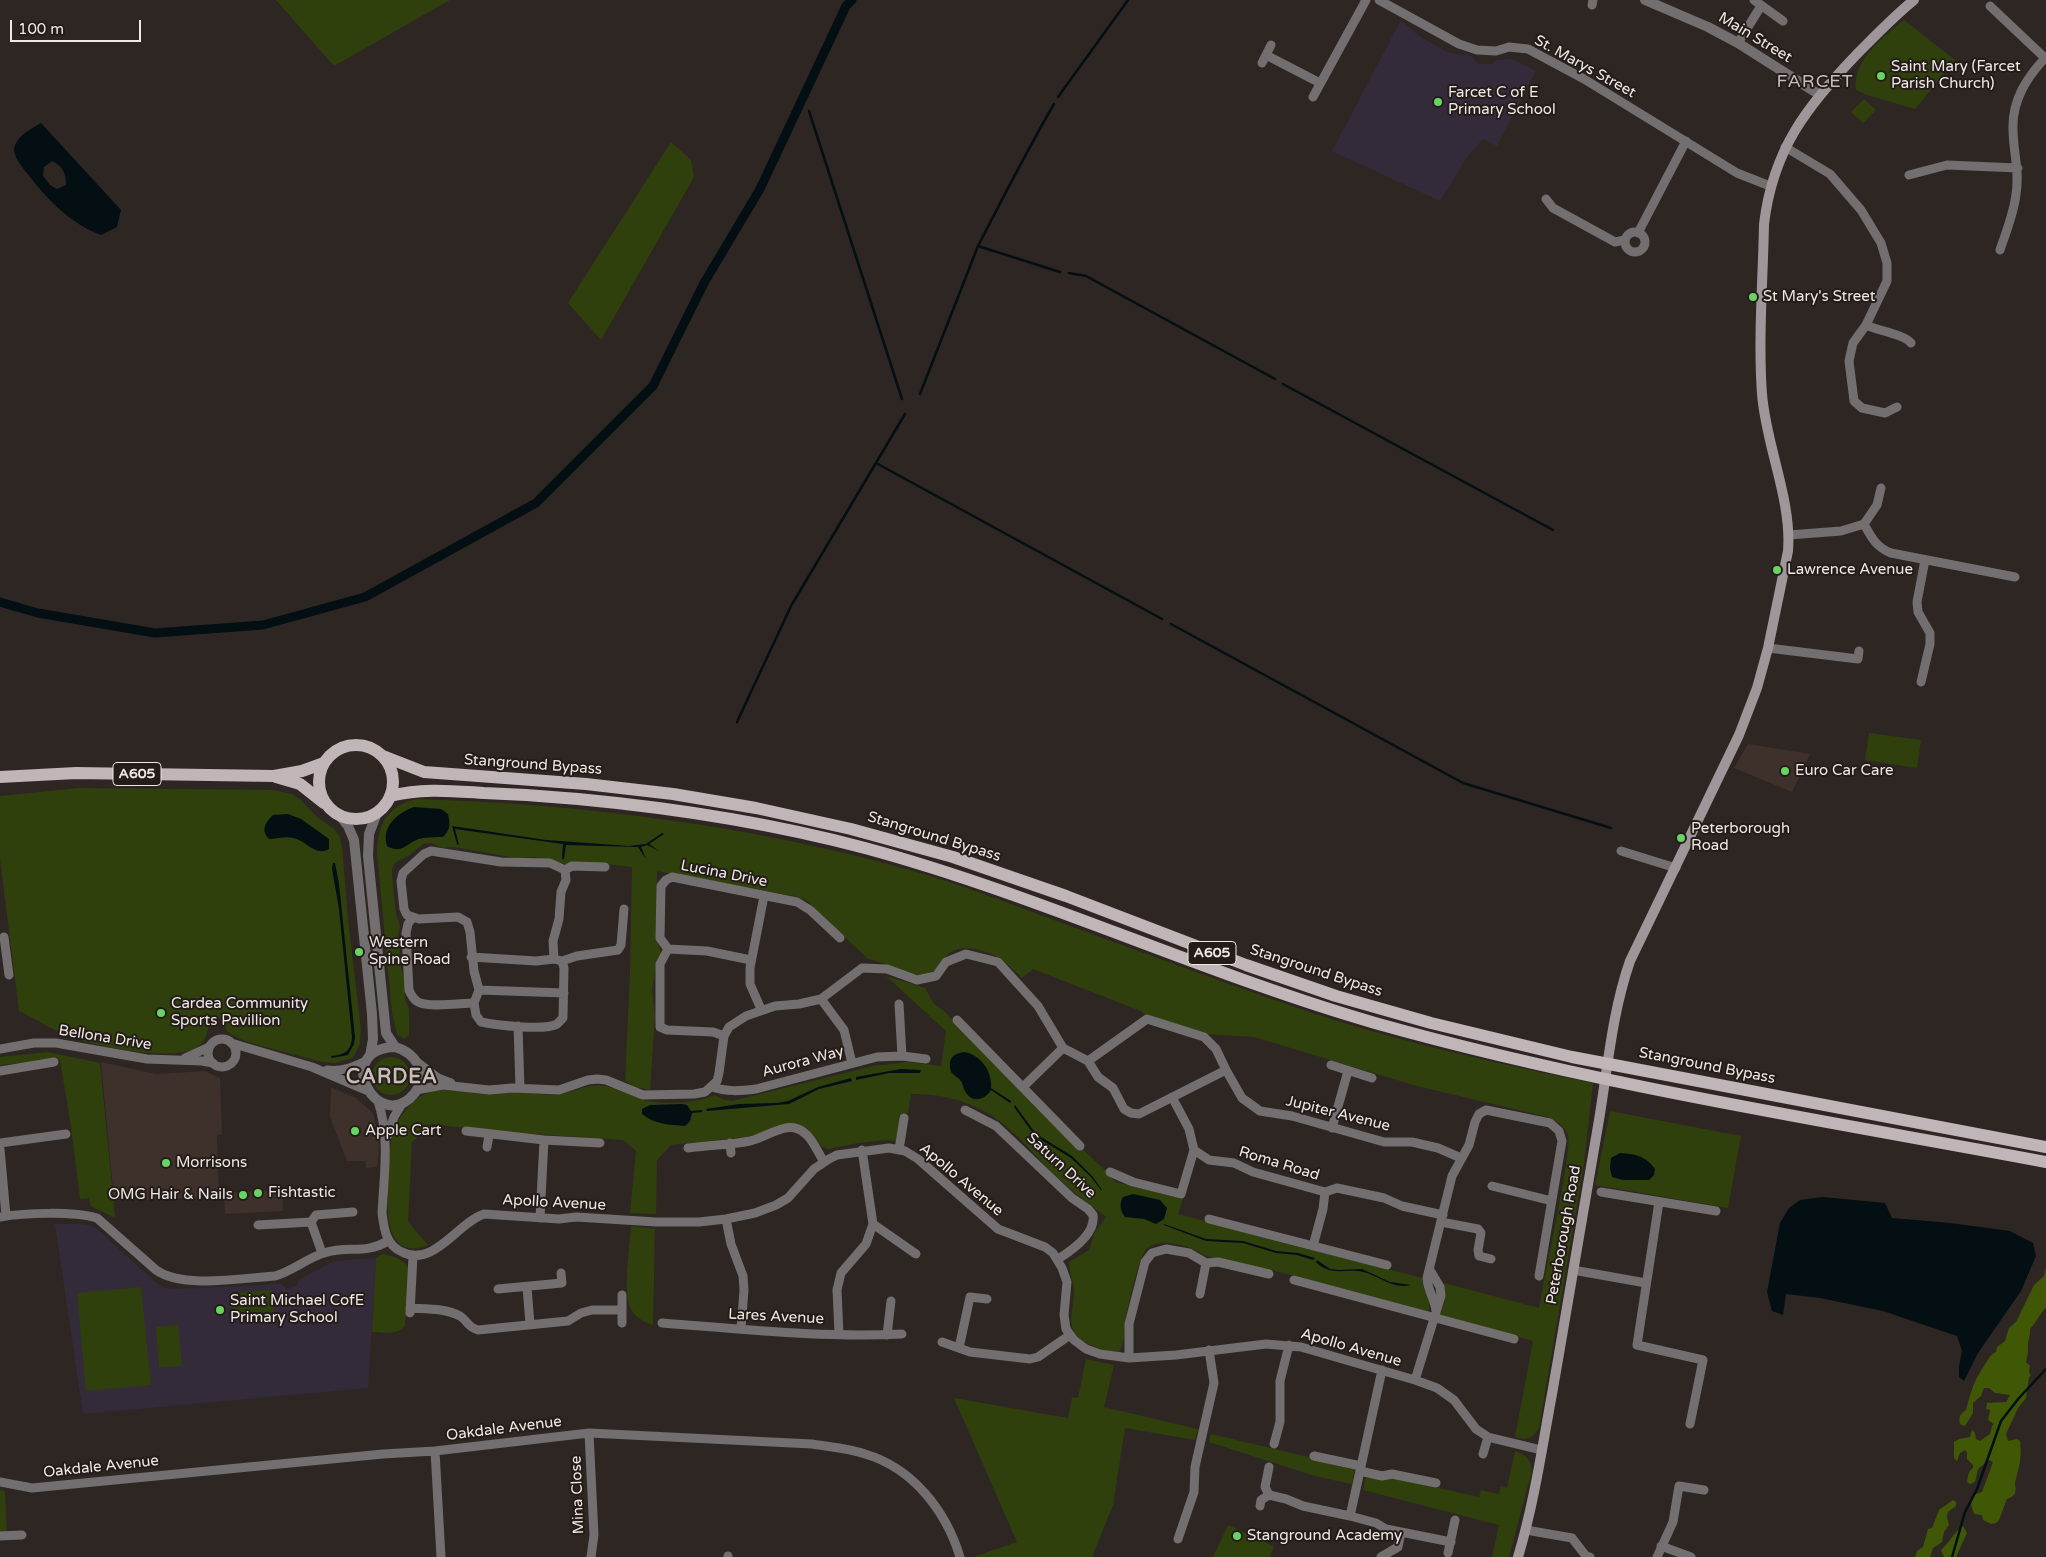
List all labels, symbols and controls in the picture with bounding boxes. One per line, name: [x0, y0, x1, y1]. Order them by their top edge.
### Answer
street label: Main Street: [1715, 9, 1795, 67]
scale bar: [12, 10, 144, 42]
text: 100 m: [18, 20, 64, 38]
street label: St. Marys Street: [1531, 32, 1639, 102]
place label: Saint Mary (Farcet Parish Church): [1891, 58, 2021, 93]
marker: Saint Mary (Farcet Parish Church): [1875, 70, 1887, 82]
district label: FARCET: [1776, 71, 1854, 93]
place label: Farcet C of E Primary School: [1448, 84, 1556, 119]
marker: Farcet C of E Primary School: [1432, 96, 1444, 108]
place label: St Mary's Street: [1763, 288, 1876, 306]
marker: St Mary's Street: [1747, 291, 1759, 303]
place label: Lawrence Avenue: [1787, 561, 1913, 579]
marker: Lawrence Avenue: [1771, 564, 1783, 576]
street label: Stanground Bypass: [463, 751, 603, 779]
road number: A605: [113, 762, 161, 786]
place label: Euro Car Care: [1795, 762, 1893, 780]
marker: Euro Car Care: [1779, 765, 1791, 777]
street label: Stanground Bypass: [865, 808, 1003, 866]
place label: Peterborough Road: [1691, 820, 1790, 855]
marker: Peterborough Road: [1675, 832, 1687, 844]
street label: Lucina Drive: [679, 857, 769, 891]
place label: Western Spine Road: [369, 934, 451, 969]
road number: A605: [1188, 941, 1236, 964]
street label: Stanground Bypass: [1247, 941, 1385, 1001]
marker: Western Spine Road: [353, 946, 365, 958]
place label: Cardea Community Sports Pavillion: [171, 995, 308, 1030]
marker: Cardea Community Sports Pavillion: [155, 1007, 167, 1019]
street label: Bellona Drive: [57, 1022, 153, 1054]
street label: Aurora Way: [760, 1042, 846, 1082]
street label: Stanground Bypass: [1637, 1044, 1777, 1088]
district label: CARDEA: [345, 1066, 439, 1090]
street label: Jupiter Avenue: [1284, 1092, 1392, 1136]
place label: Apple Cart: [365, 1122, 441, 1140]
marker: Apple Cart: [349, 1125, 361, 1137]
street label: Saturn Drive: [1023, 1129, 1099, 1203]
street label: Apollo Avenue: [915, 1140, 1007, 1220]
street label: Roma Road: [1236, 1143, 1322, 1185]
place label: Morrisons: [176, 1154, 247, 1172]
marker: Morrisons: [160, 1157, 172, 1169]
street label: Peterborough Road: [1543, 1164, 1585, 1306]
place label: Fishtastic: [268, 1184, 336, 1202]
place label: OMG Hair & Nails: [108, 1186, 233, 1204]
marker: Fishtastic: [252, 1187, 264, 1199]
marker: OMG Hair & Nails: [237, 1189, 249, 1201]
street label: Apollo Avenue: [502, 1191, 606, 1215]
place label: Saint Michael CofE Primary School: [230, 1292, 364, 1327]
marker: Saint Michael CofE Primary School: [214, 1304, 226, 1316]
street label: Lares Avenue: [728, 1306, 824, 1328]
street label: Apollo Avenue: [1299, 1325, 1403, 1371]
street label: Oakdale Avenue: [445, 1413, 563, 1445]
street label: Oakdale Avenue: [42, 1452, 160, 1482]
street label: Mina Close: [568, 1455, 588, 1535]
place label: Stanground Academy: [1247, 1527, 1402, 1545]
marker: Stanground Academy: [1231, 1530, 1243, 1542]

